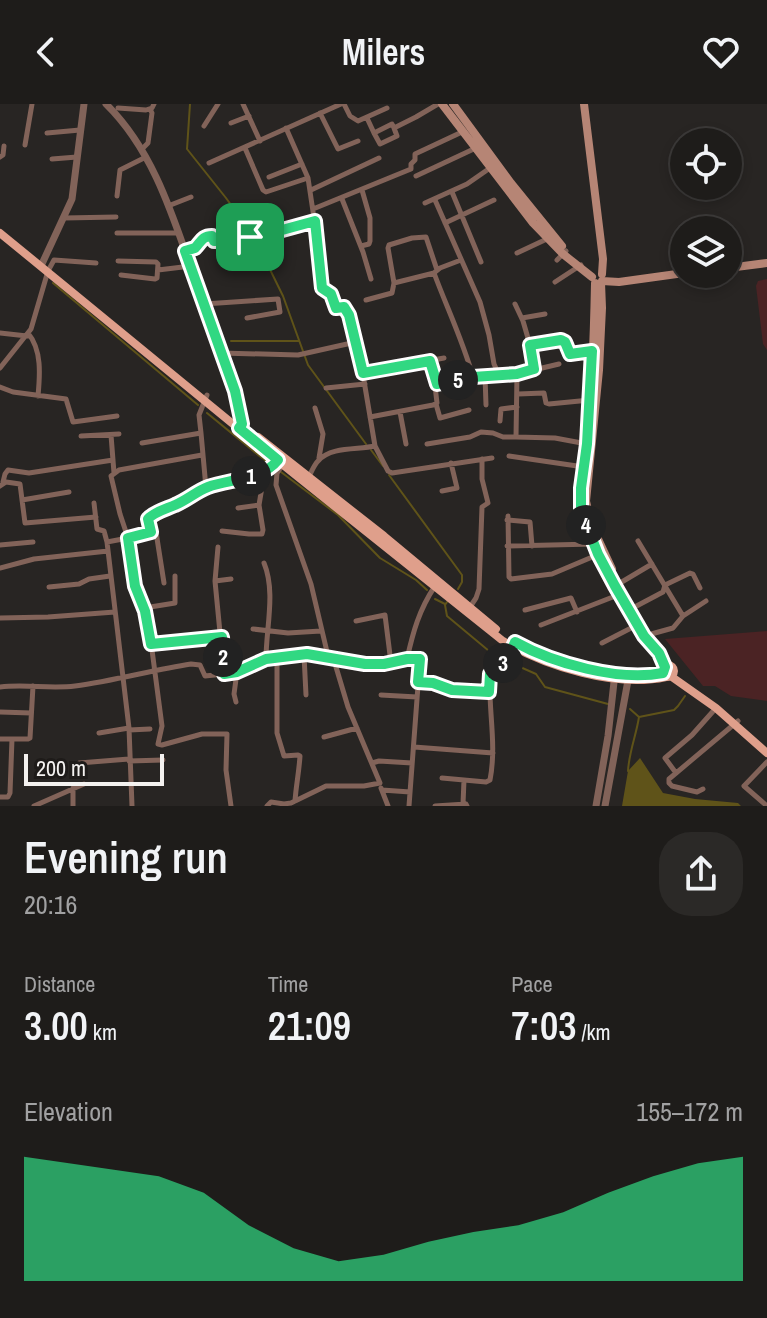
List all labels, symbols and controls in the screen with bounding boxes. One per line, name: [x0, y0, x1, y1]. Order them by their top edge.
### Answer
text: Milers: [342, 28, 425, 76]
icon: back: [24, 30, 68, 74]
icon: heart: [699, 30, 743, 74]
map controls: [670, 128, 742, 288]
button: locate: [670, 128, 742, 200]
pin: [216, 203, 284, 271]
icon: arrive: [228, 215, 272, 259]
button: layers: [670, 216, 742, 288]
pin: 5: [438, 360, 478, 400]
text: 5: [453, 365, 463, 395]
pin: 1: [231, 456, 271, 496]
text: 1: [246, 461, 256, 491]
pin: 4: [566, 505, 606, 545]
text: 4: [581, 510, 591, 540]
pin: 2: [203, 637, 243, 677]
text: 2: [218, 642, 228, 672]
pin: 3: [483, 643, 523, 683]
text: 3: [498, 648, 508, 678]
scale bar: [24, 750, 164, 786]
text: 200 m: [36, 753, 86, 783]
text: Evening run: [24, 827, 228, 887]
button: share: [659, 832, 743, 916]
text: 20:16: [24, 887, 77, 922]
text: Distance: [24, 969, 95, 999]
text: Time: [268, 969, 308, 999]
text: Pace: [511, 969, 552, 999]
text: 3.00: [24, 999, 88, 1052]
text: 21:09: [268, 999, 351, 1052]
text: 7:03: [511, 999, 576, 1052]
text: km: [88, 1017, 117, 1047]
text: /km: [576, 1017, 610, 1047]
text: Elevation: [24, 1094, 113, 1129]
text: 155–172 m: [636, 1094, 743, 1129]

